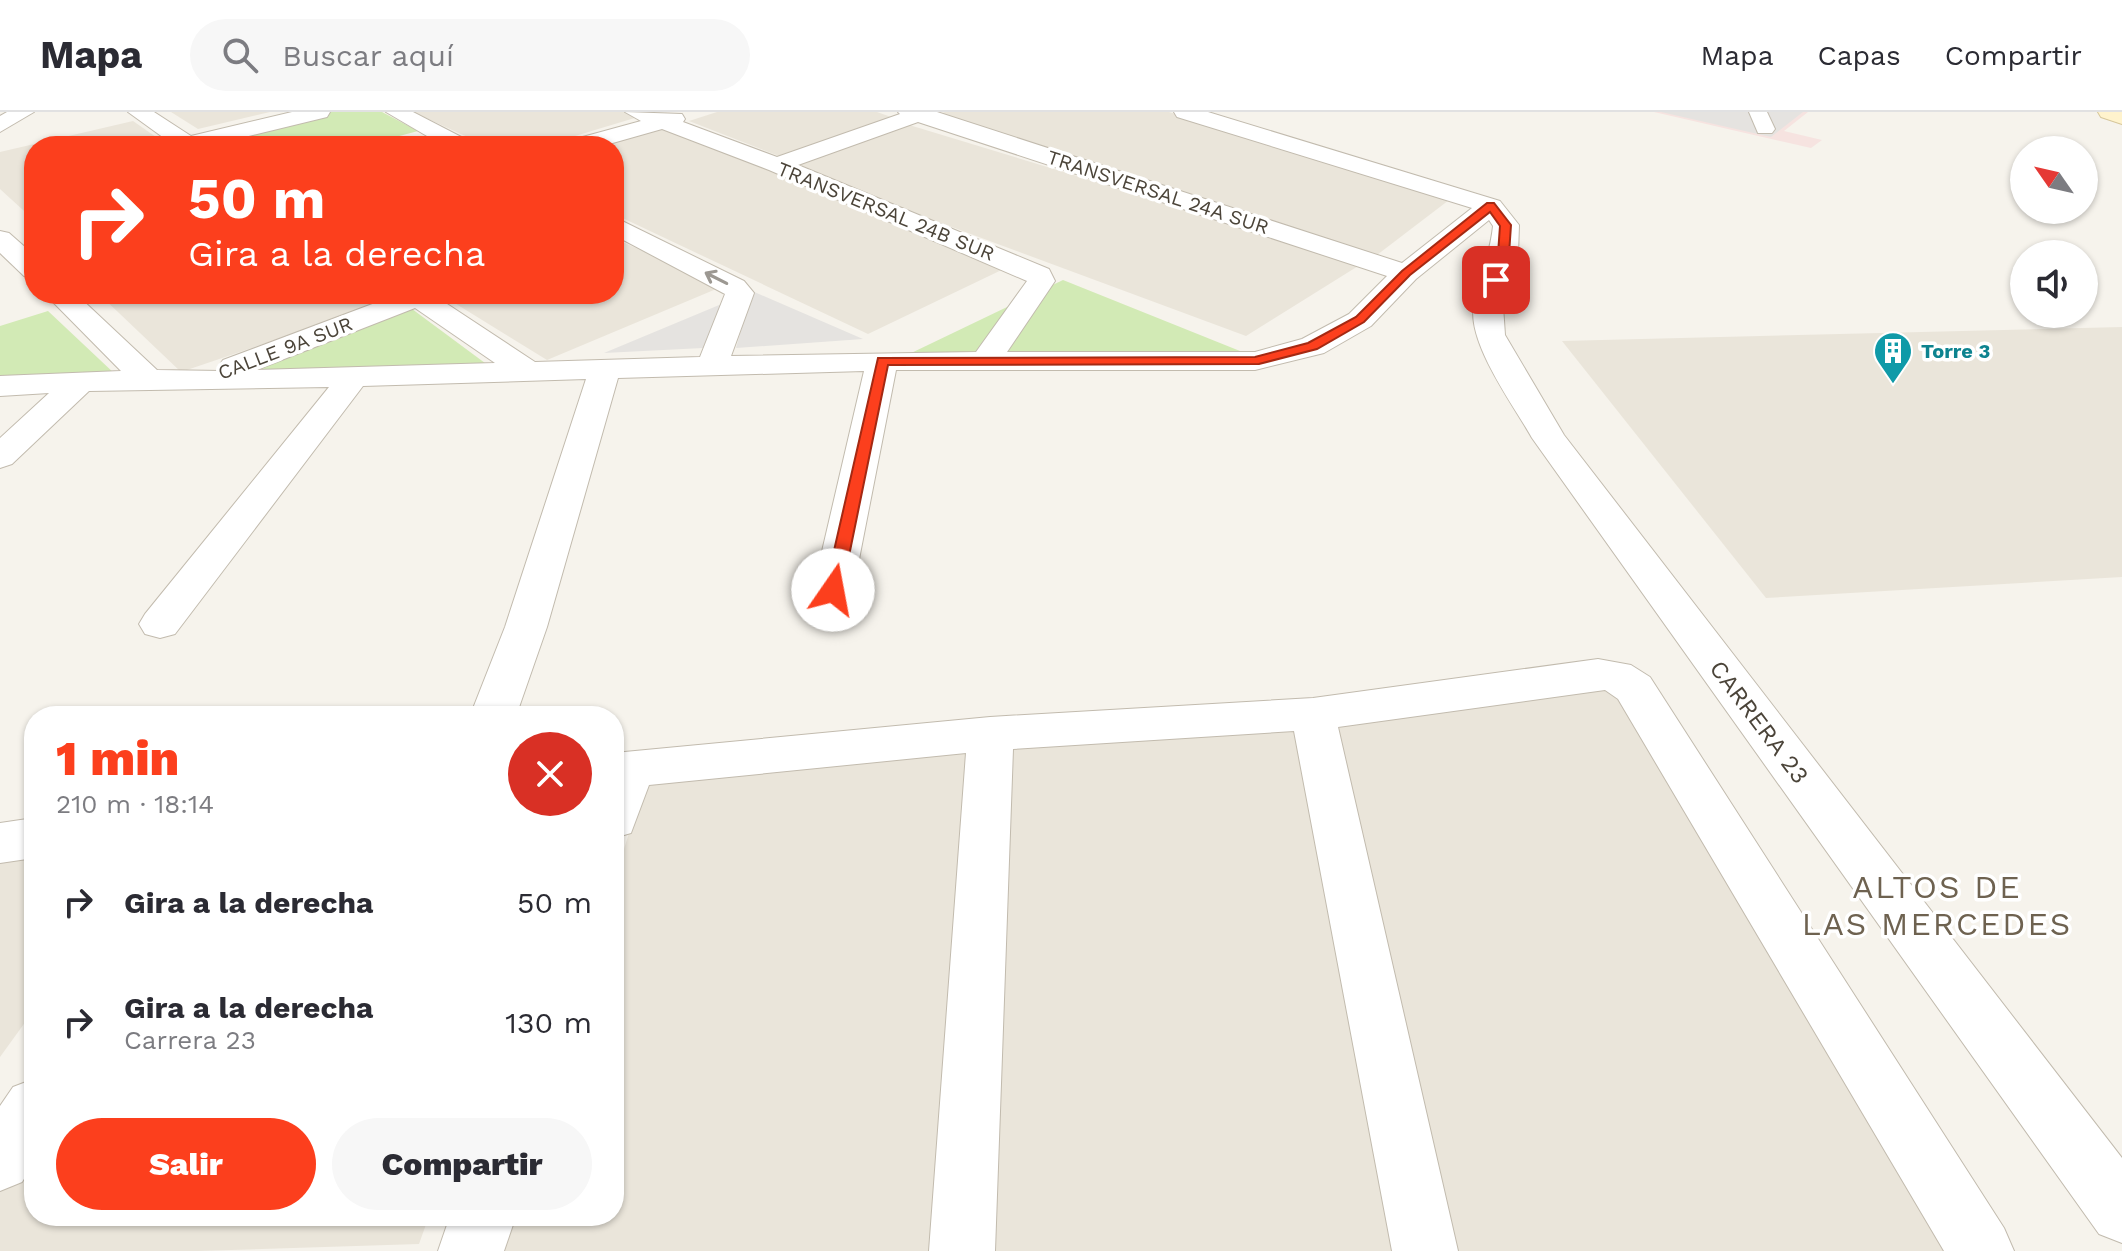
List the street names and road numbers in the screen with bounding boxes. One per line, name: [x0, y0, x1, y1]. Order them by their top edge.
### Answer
street label: TRANSVERSAL 24A SUR: [1044, 145, 1272, 239]
street label: TRANSVERSAL 24B SUR: [774, 156, 998, 266]
street label: CALLE 9A SUR: [214, 311, 356, 385]
street label: CARRERA 23: [1704, 655, 1814, 789]

